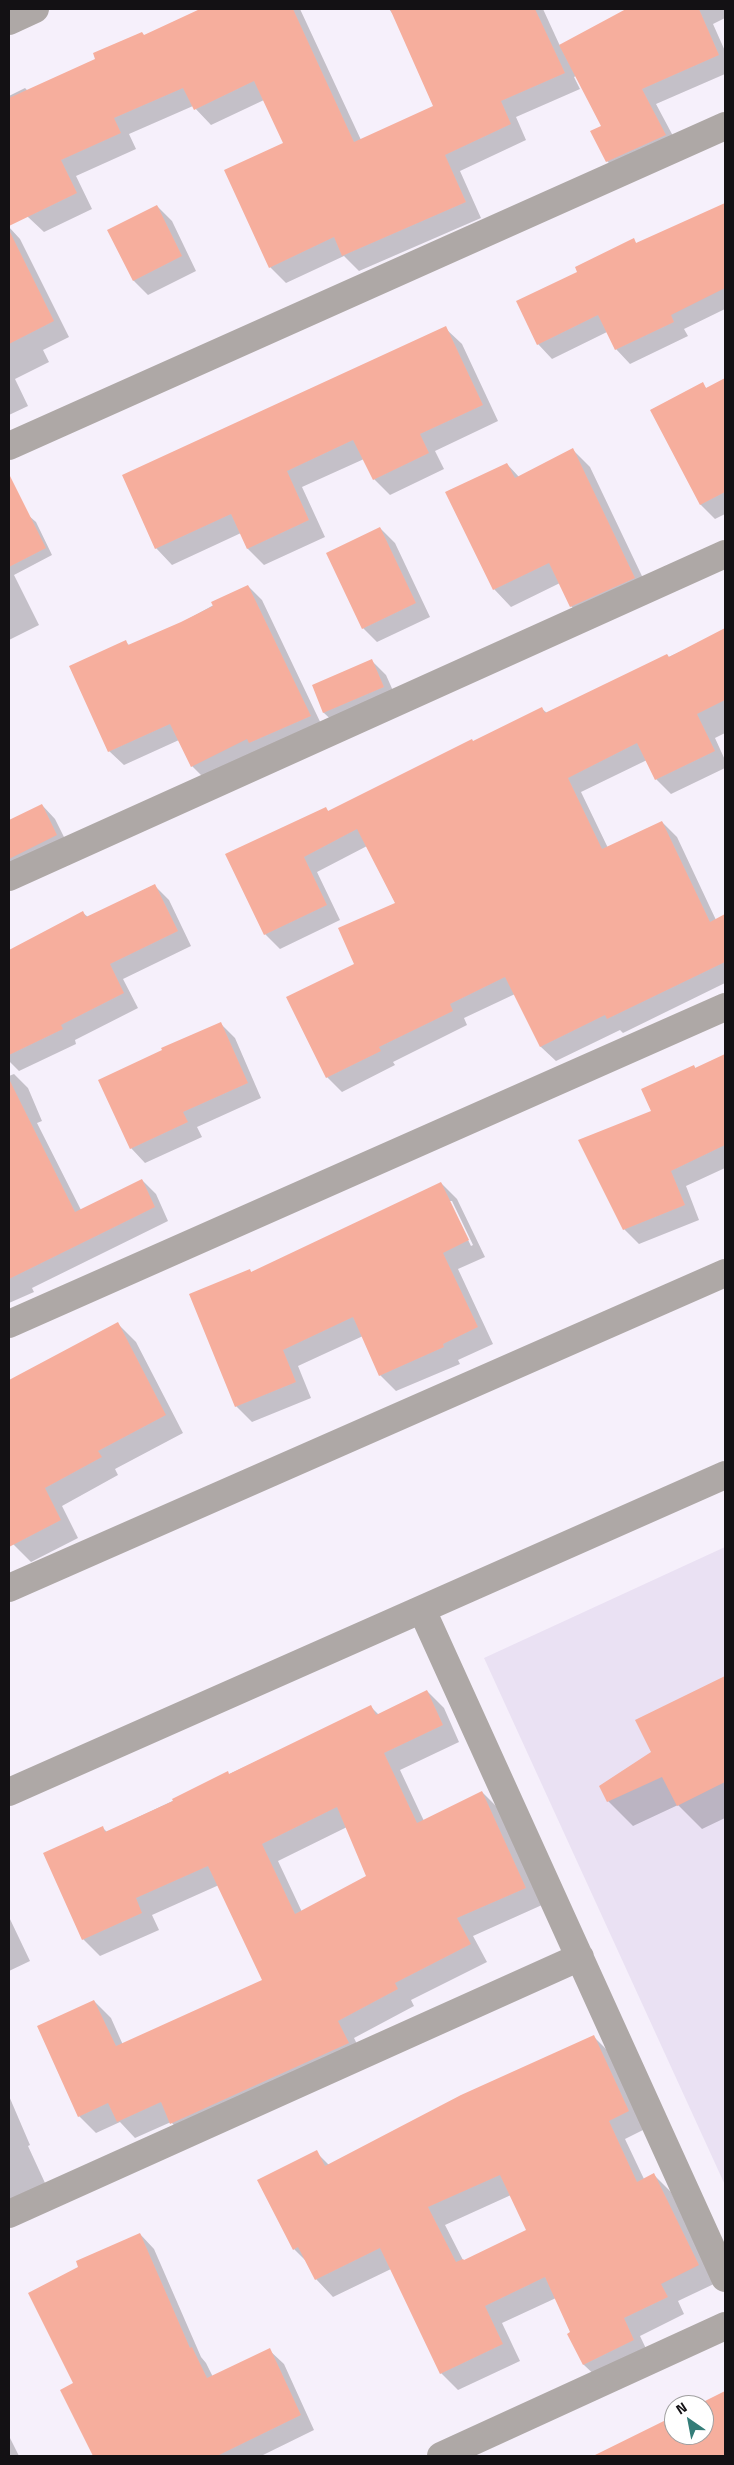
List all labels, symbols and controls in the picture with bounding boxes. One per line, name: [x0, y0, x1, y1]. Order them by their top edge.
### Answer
north arrow: [664, 2395, 714, 2445]
text: N: [671, 2396, 691, 2419]

